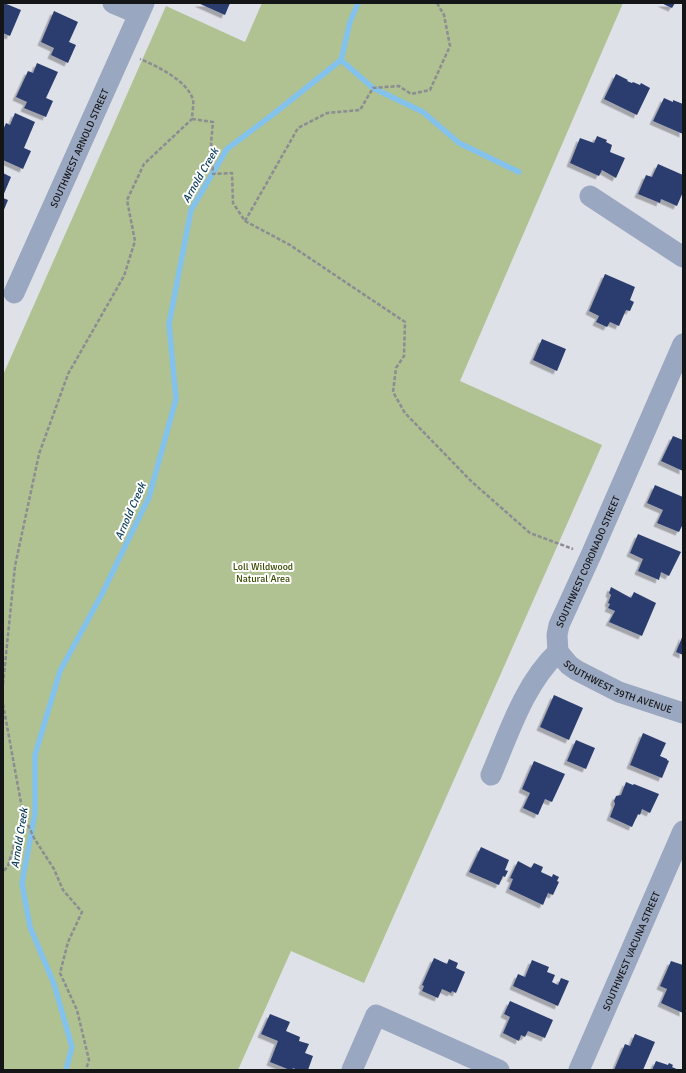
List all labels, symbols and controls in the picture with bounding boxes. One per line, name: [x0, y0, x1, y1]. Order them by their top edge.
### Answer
street label: SOUTHWEST ARNOLD STREET: [48, 87, 112, 210]
water label: Arnold Creek: [180, 144, 222, 205]
water label: Arnold Creek: [112, 479, 149, 542]
street label: SOUTHWEST CORONADO STREET: [554, 494, 623, 629]
park label: Loll Wildwood Natural Area: [233, 561, 293, 585]
street label: SOUTHWEST 39TH AVENUE: [560, 658, 674, 716]
water label: Arnold Creek: [8, 806, 31, 869]
street label: SOUTHWEST VACUNA STREET: [601, 890, 663, 1013]

